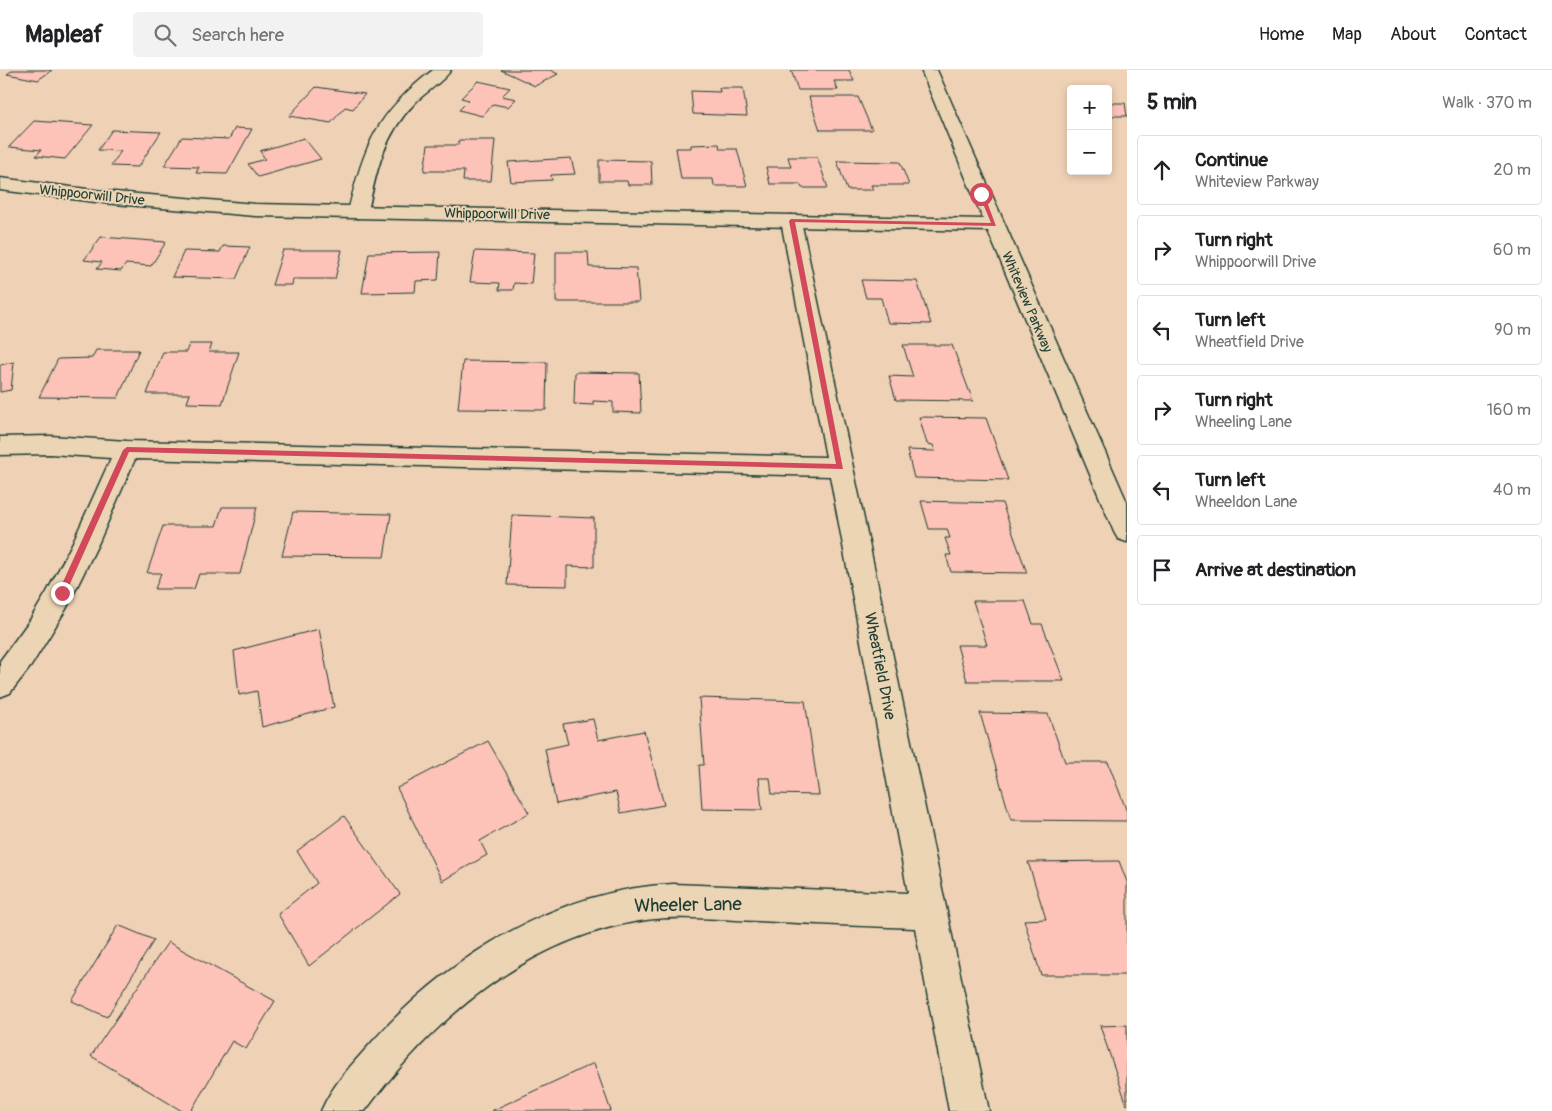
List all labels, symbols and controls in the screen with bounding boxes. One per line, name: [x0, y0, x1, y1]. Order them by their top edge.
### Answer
search box: [133, 12, 483, 57]
text: Mapleaf: [25, 20, 103, 49]
icon: search: [151, 21, 179, 49]
text: Search here: [191, 23, 284, 47]
text: Home: [1259, 23, 1304, 46]
text: Map: [1332, 23, 1362, 46]
text: About: [1390, 23, 1436, 46]
text: Contact: [1464, 23, 1527, 46]
map controls: [1067, 85, 1112, 175]
button: +: [1067, 85, 1112, 130]
text: 5 min: [1147, 89, 1197, 116]
text: Walk · 370 m: [1442, 93, 1532, 113]
button: −: [1067, 130, 1112, 175]
text: Continue: [1195, 148, 1268, 172]
icon: ahead: [1148, 156, 1176, 184]
text: 20 m: [1493, 160, 1531, 180]
text: Whiteview Parkway: [1195, 172, 1319, 192]
street label: Whippoorwill Drive: [38, 181, 146, 209]
route start: [970, 183, 993, 206]
street label: Whippoorwill Drive: [444, 205, 550, 223]
text: Turn right: [1195, 228, 1273, 252]
icon: right: [1148, 236, 1176, 264]
text: 60 m: [1493, 240, 1531, 260]
street label: Whiteview Parkway: [998, 249, 1056, 355]
text: Whippoorwill Drive: [1195, 252, 1316, 272]
text: Turn left: [1195, 308, 1265, 332]
icon: left: [1148, 316, 1176, 344]
text: 90 m: [1494, 320, 1531, 340]
text: Wheatfield Drive: [1195, 332, 1304, 352]
text: Turn right: [1195, 388, 1273, 412]
icon: right: [1148, 396, 1176, 424]
text: 160 m: [1487, 400, 1531, 420]
text: Wheeling Lane: [1195, 412, 1292, 432]
text: Turn left: [1195, 468, 1265, 492]
icon: left: [1148, 476, 1176, 504]
text: 40 m: [1493, 480, 1531, 500]
text: Wheeldon Lane: [1195, 492, 1297, 512]
icon: arrive: [1148, 556, 1176, 584]
text: Arrive at destination: [1195, 558, 1356, 582]
route end: [51, 582, 74, 605]
street label: Wheatfield Drive: [860, 611, 900, 722]
street label: Wheeler Lane: [634, 892, 743, 918]

